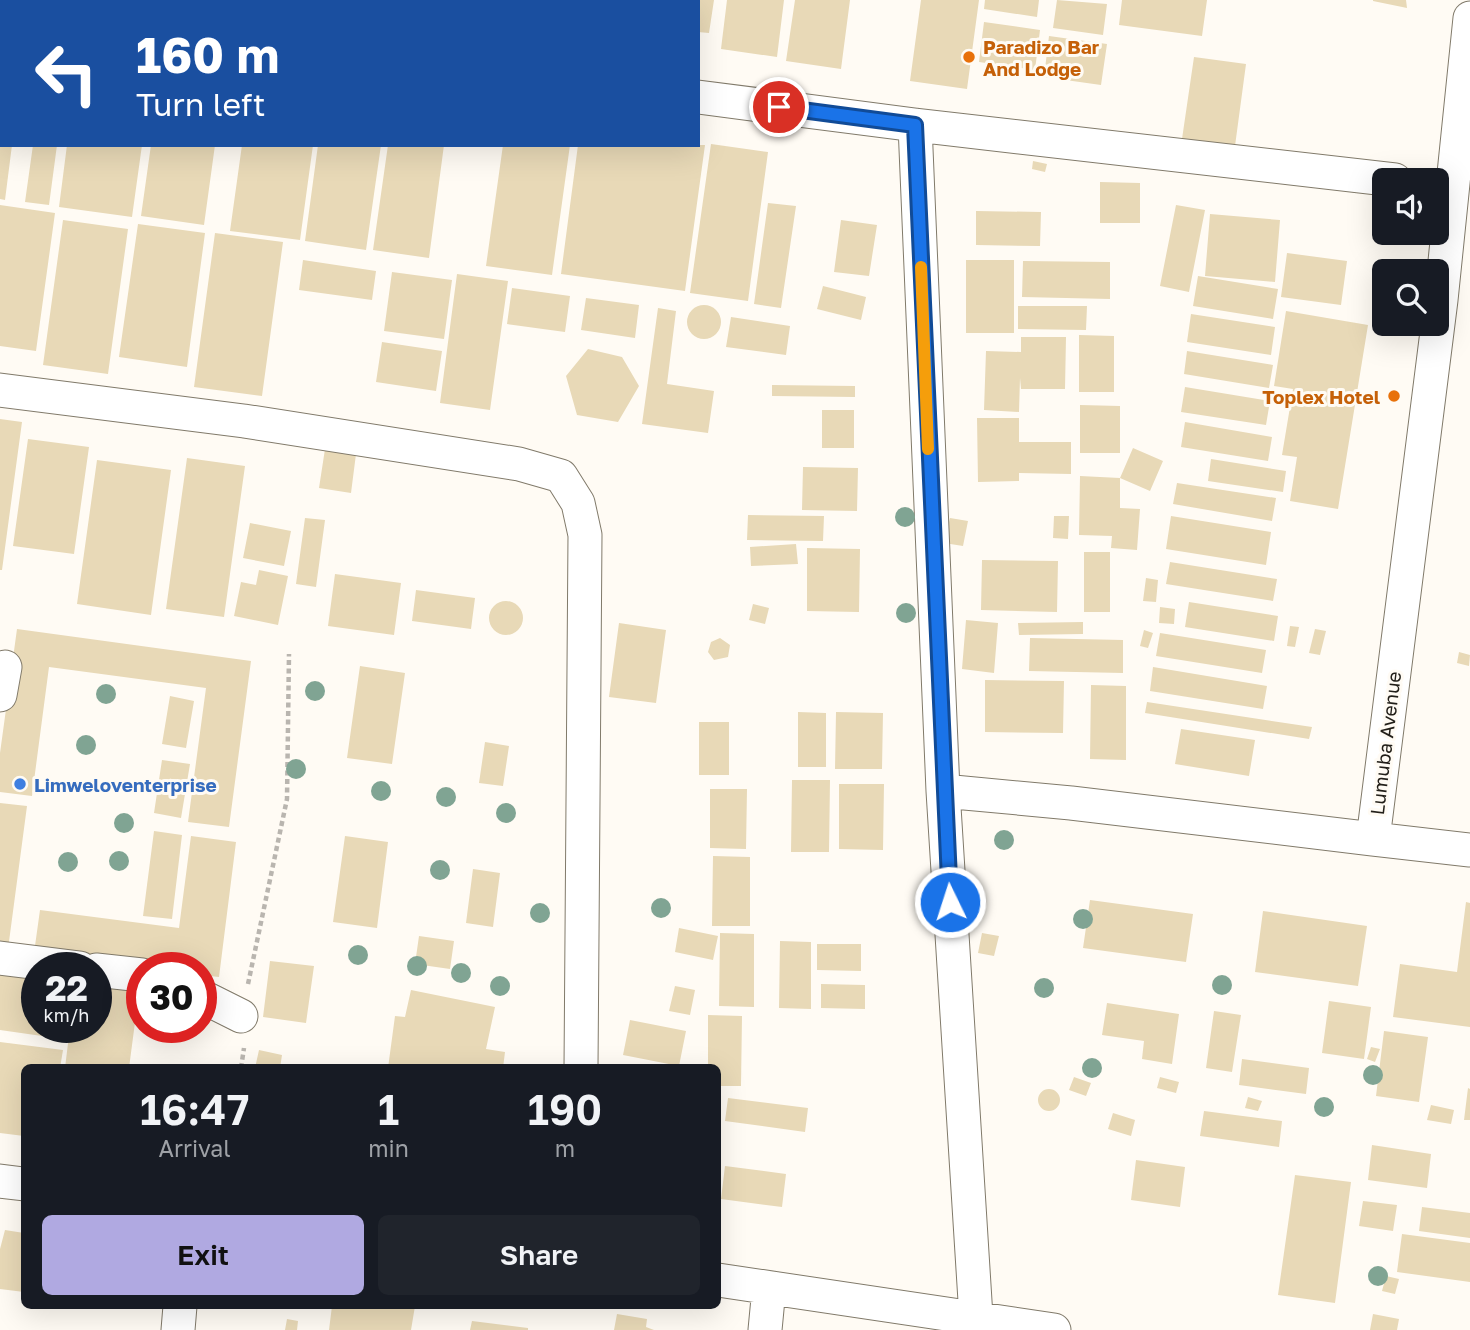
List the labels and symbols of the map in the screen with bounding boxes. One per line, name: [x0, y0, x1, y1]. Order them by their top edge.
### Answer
place label: Paradizo Bar And Lodge: [983, 35, 1100, 80]
marker: Paradizo Bar And Lodge: [961, 49, 977, 65]
pin: [749, 77, 809, 137]
place label: Toplex Hotel: [1262, 385, 1380, 408]
marker: Toplex Hotel: [1386, 388, 1402, 404]
street label: Lumuba Avenue: [1365, 670, 1405, 816]
place label: Limweloventerprise: [34, 773, 217, 796]
marker: Limweloventerprise: [12, 776, 28, 792]
position arrow: [913, 865, 987, 939]
speed limit sign: 30: [126, 952, 217, 1043]

